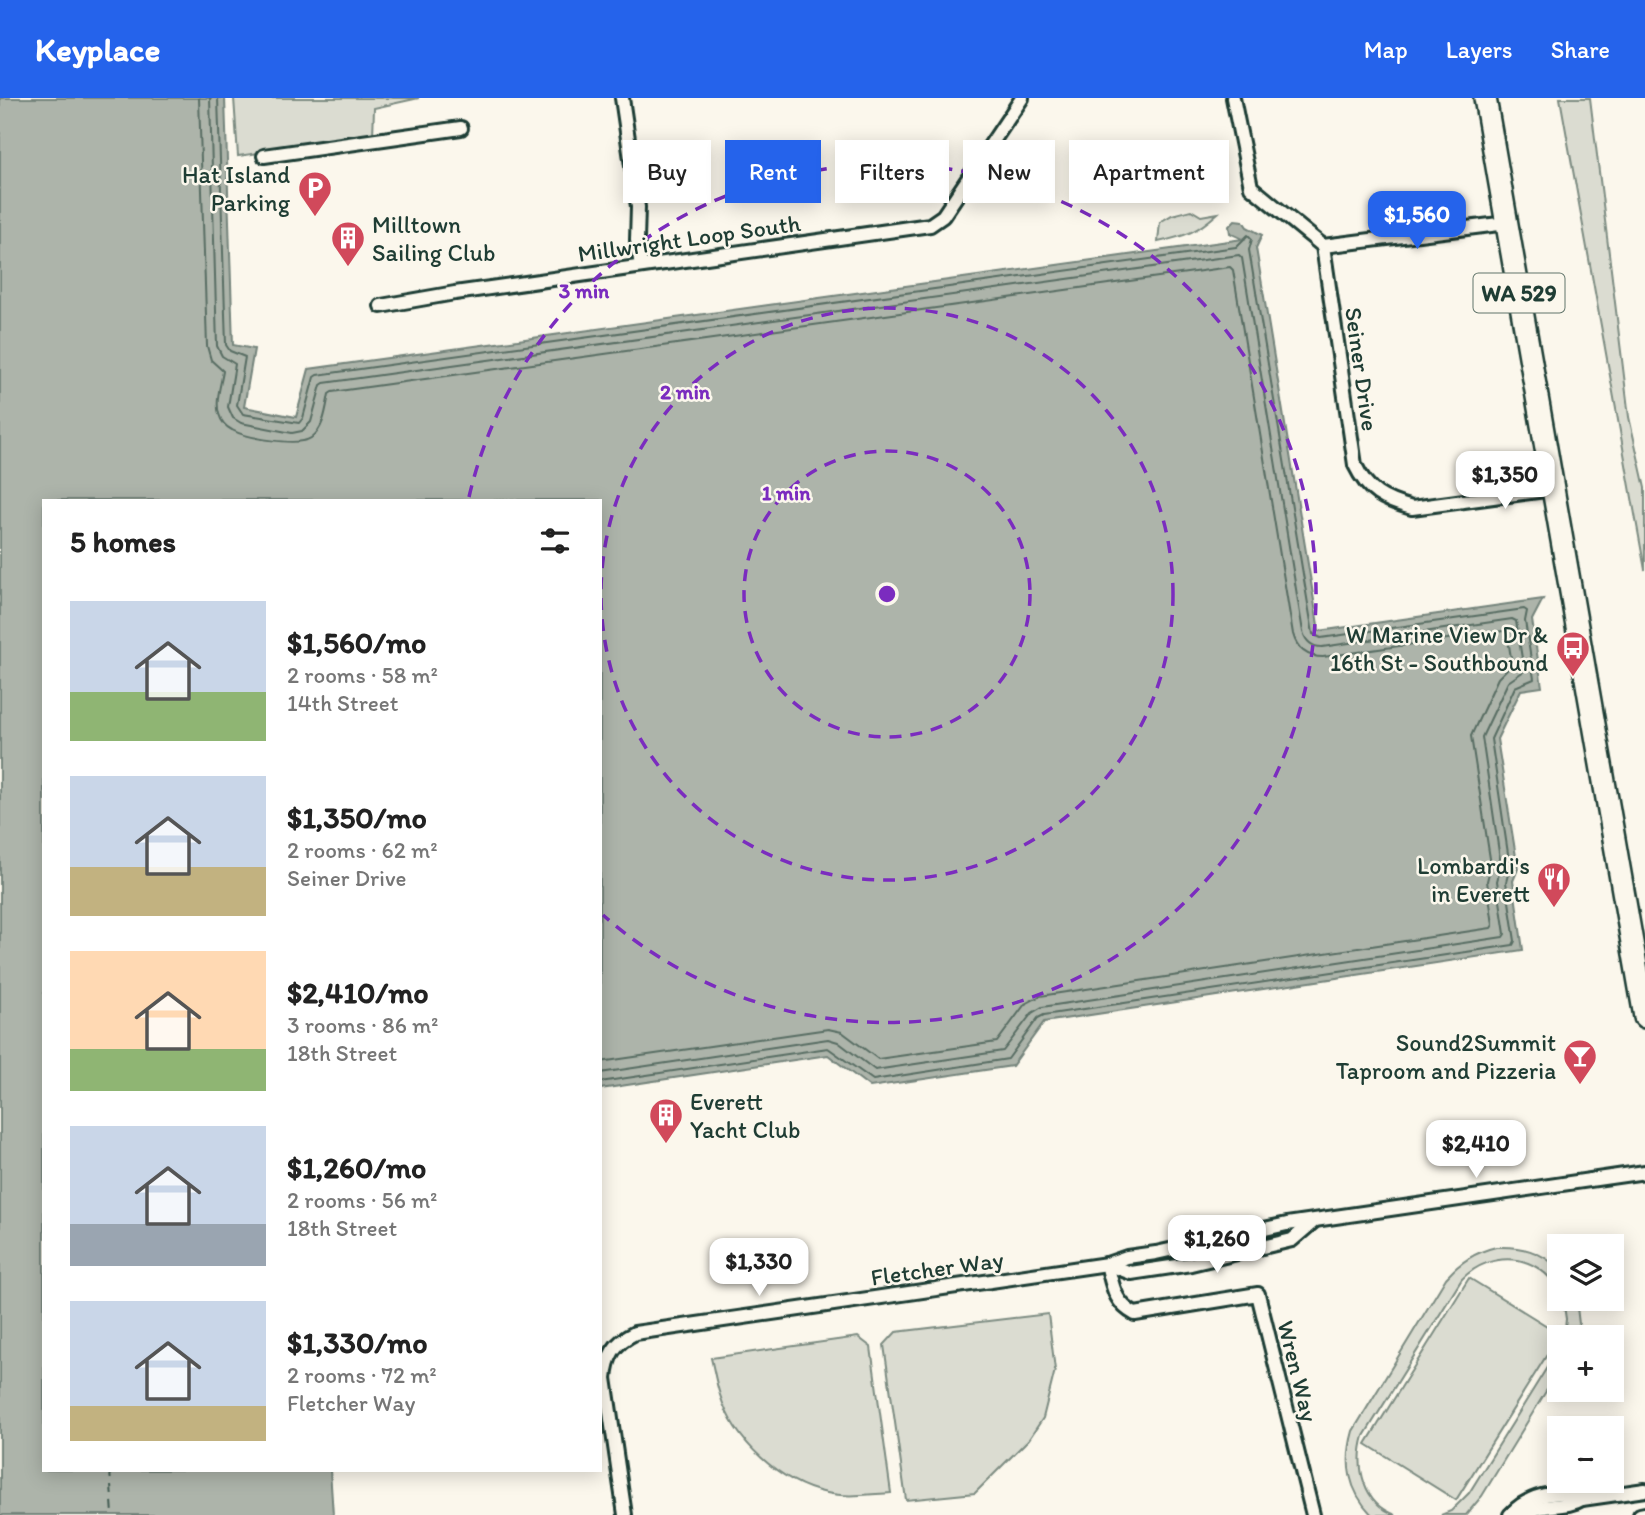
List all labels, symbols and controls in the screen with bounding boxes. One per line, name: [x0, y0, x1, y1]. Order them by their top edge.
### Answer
text: Keyplace: [35, 30, 160, 69]
text: Map: [1364, 35, 1408, 64]
text: Layers: [1446, 35, 1513, 64]
text: Share: [1551, 35, 1610, 64]
chip: Buy: [623, 140, 711, 203]
chip: Rent: [725, 140, 821, 203]
chip: Filters: [835, 140, 949, 203]
chip: New: [963, 140, 1055, 203]
chip: Apartment: [1069, 140, 1229, 203]
place label: Hat Island Parking: [182, 160, 291, 217]
parking icon: Hat Island Parking: [296, 169, 334, 218]
pin: $1,560: [1360, 192, 1474, 251]
text: $1,560: [1384, 200, 1450, 228]
street label: Millwright Loop South: [576, 208, 802, 268]
place label: Milltown Sailing Club: [372, 210, 496, 267]
building icon: Milltown Sailing Club: [329, 219, 367, 268]
road number: WA 529: [1474, 274, 1564, 312]
text: 3 min: [559, 278, 610, 303]
street label: Seiner Drive: [1339, 305, 1385, 433]
text: 2 min: [660, 379, 711, 404]
pin: $1,350: [1448, 452, 1562, 511]
text: $1,350: [1472, 460, 1538, 488]
text: 1 min: [762, 480, 811, 505]
icon: filters: [536, 522, 574, 560]
text: 5 homes: [70, 523, 176, 560]
centre of rings: [875, 582, 899, 606]
place label: W Marine View Dr & 16th St - Southbound: [1330, 620, 1548, 677]
text: $1,560/mo: [287, 624, 426, 661]
icon: home: [126, 629, 210, 713]
bus stop icon: W Marine View Dr & 16th St - Southbound: [1554, 629, 1592, 678]
text: 2 rooms · 58 m²: [287, 661, 438, 689]
text: 14th Street: [287, 689, 398, 717]
text: $1,350/mo: [287, 799, 427, 836]
icon: home: [126, 804, 210, 888]
text: 2 rooms · 62 m²: [287, 836, 438, 864]
place label: Lombardi's in Everett: [1417, 851, 1530, 908]
restaurant icon: Lombardi's in Everett: [1535, 860, 1573, 909]
text: Seiner Drive: [287, 864, 407, 892]
text: $2,410/mo: [287, 974, 429, 1011]
icon: home: [126, 979, 210, 1063]
text: 3 rooms · 86 m²: [287, 1011, 439, 1039]
place label: Sound2Summit Taproom and Pizzeria: [1336, 1028, 1556, 1085]
bar icon: Sound2Summit Taproom and Pizzeria: [1561, 1037, 1599, 1086]
text: 18th Street: [287, 1039, 397, 1067]
place label: Everett Yacht Club: [690, 1087, 800, 1144]
building icon: Everett Yacht Club: [647, 1096, 685, 1145]
pin: $2,410: [1419, 1121, 1533, 1180]
text: $2,410: [1442, 1129, 1510, 1157]
text: $1,260/mo: [287, 1149, 426, 1186]
icon: home: [126, 1154, 210, 1238]
text: 2 rooms · 56 m²: [287, 1186, 438, 1214]
text: 18th Street: [287, 1214, 397, 1242]
pin: $1,260: [1160, 1216, 1274, 1275]
text: $1,260: [1184, 1224, 1250, 1252]
map controls: [1547, 1234, 1624, 1493]
button: layers: [1547, 1234, 1624, 1311]
pin: $1,330: [702, 1238, 816, 1298]
street label: Fletcher Way: [869, 1244, 1006, 1292]
text: $1,330: [725, 1247, 793, 1275]
street label: Wren Way: [1271, 1317, 1325, 1425]
text: $1,330/mo: [287, 1324, 428, 1361]
button: +: [1547, 1325, 1624, 1402]
icon: home: [126, 1329, 210, 1413]
text: 2 rooms · 72 m²: [287, 1361, 437, 1389]
text: Fletcher Way: [287, 1389, 415, 1417]
button: −: [1547, 1416, 1624, 1493]

